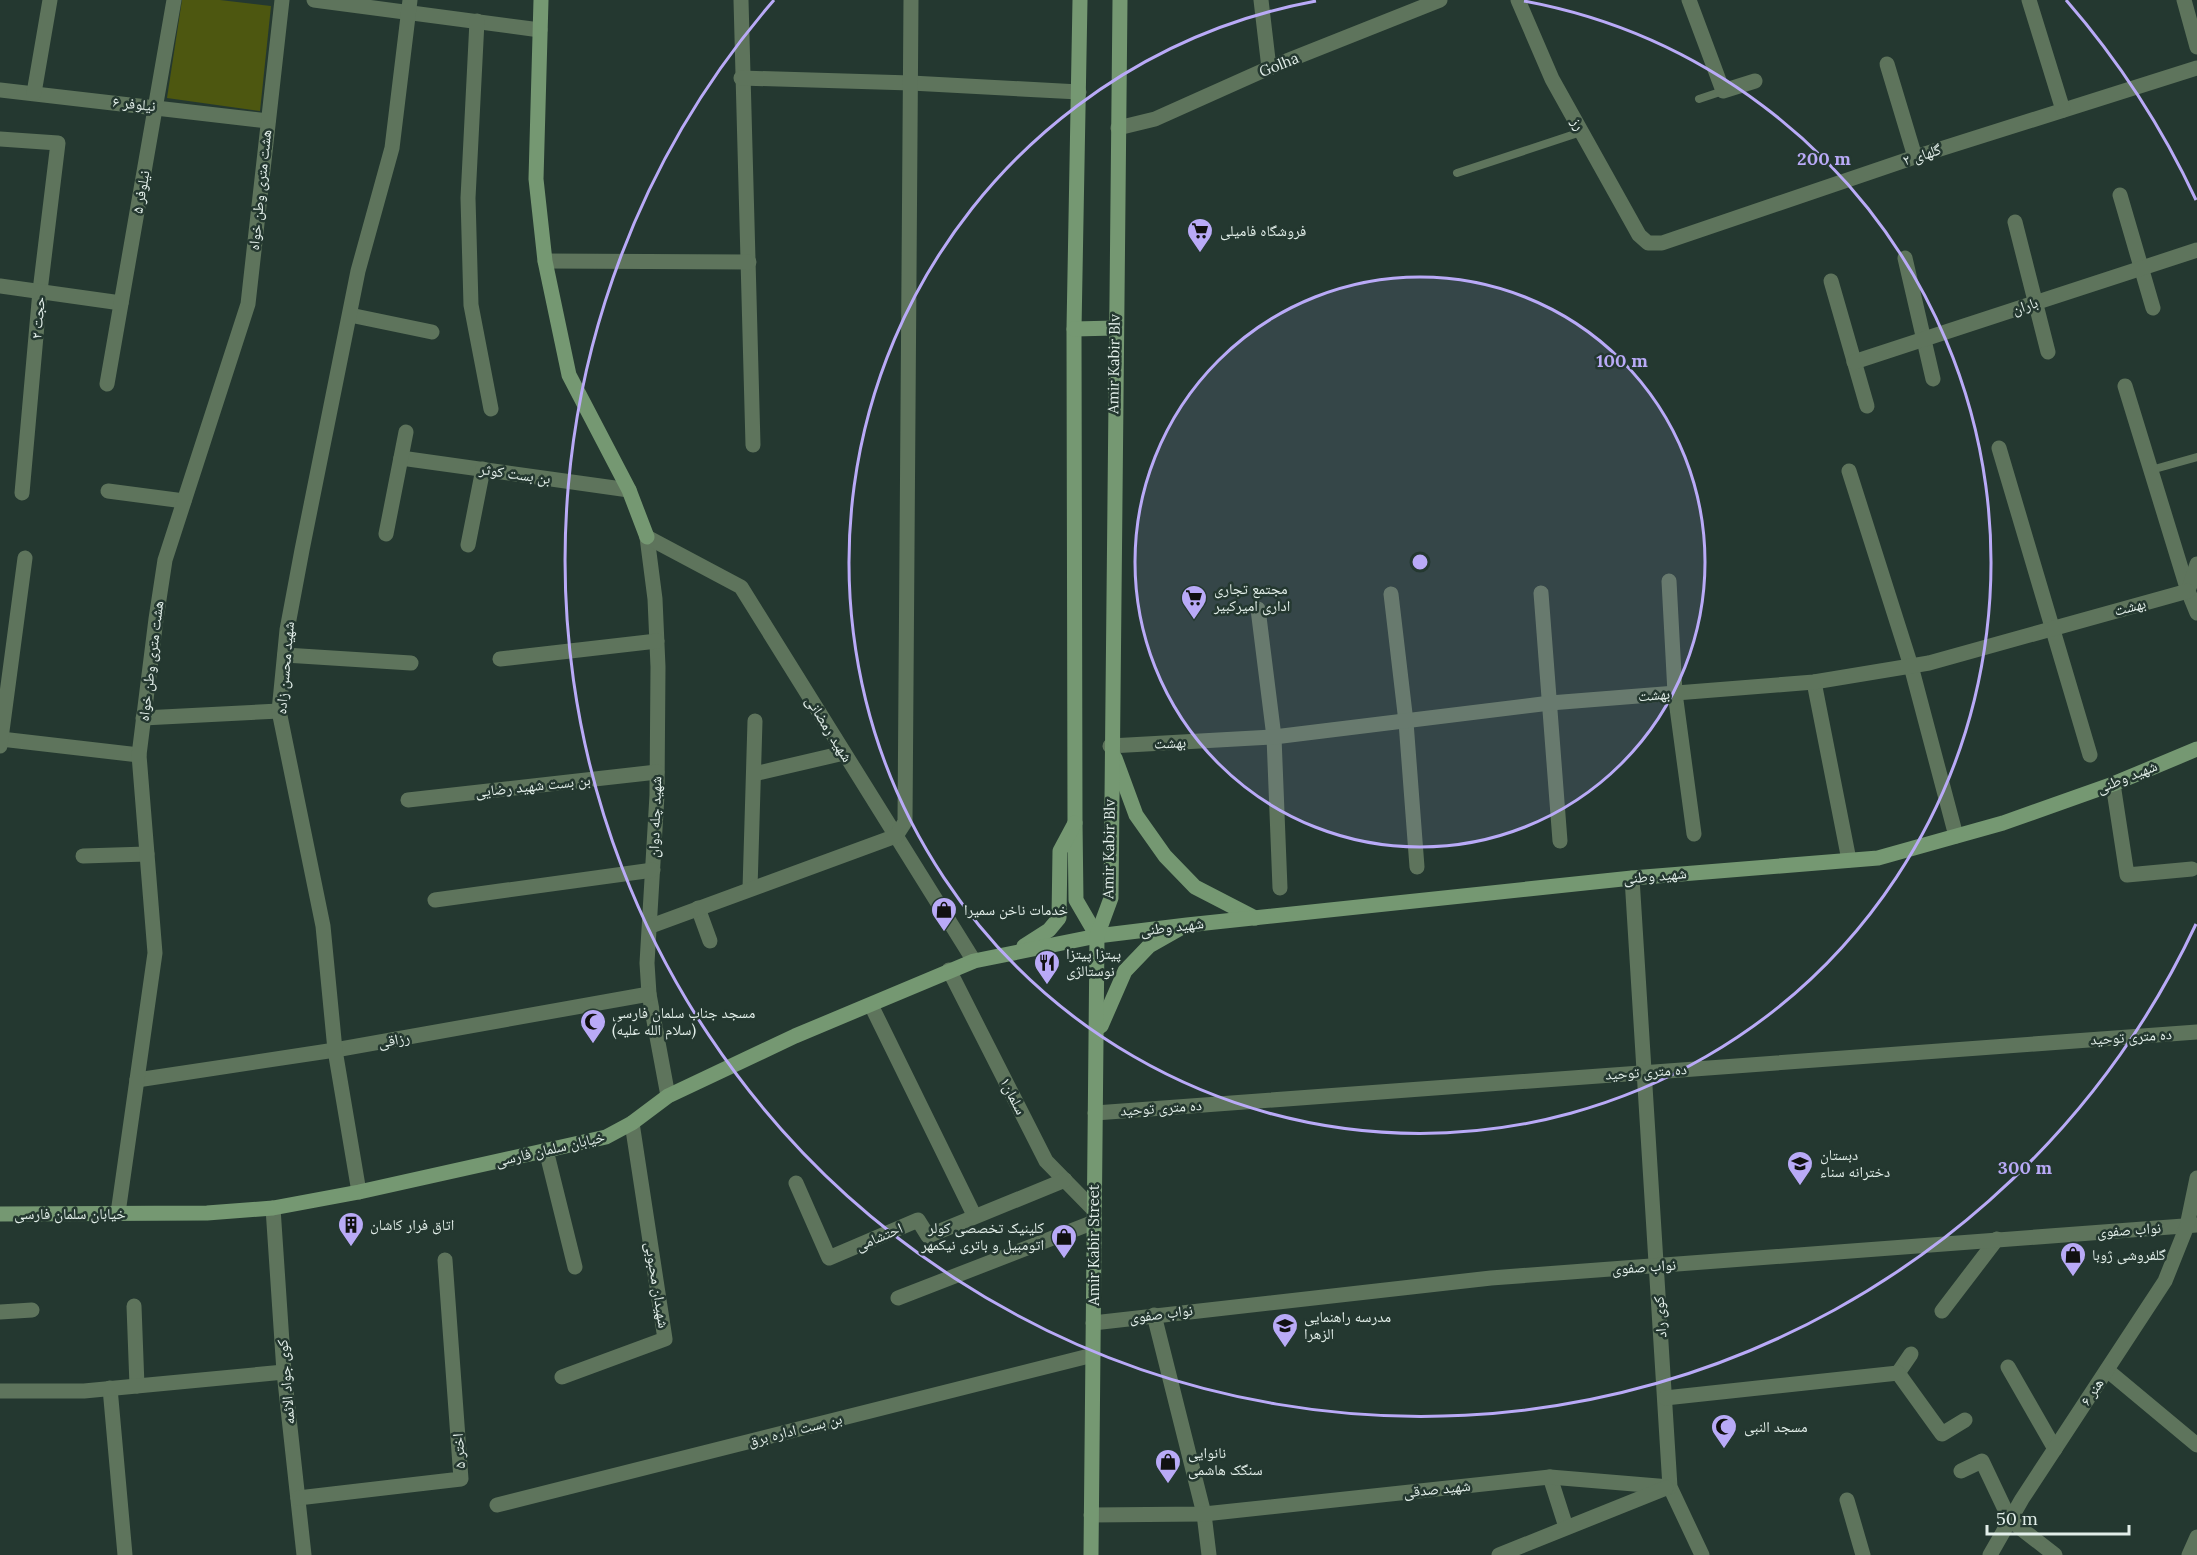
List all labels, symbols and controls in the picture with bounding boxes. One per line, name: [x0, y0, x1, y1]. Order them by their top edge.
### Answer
street label: Golha: [1256, 48, 1302, 81]
street label: نیلوفر ۶: [112, 92, 157, 115]
street label: رز: [1567, 113, 1590, 134]
street label: هشت متری وطن خواه: [244, 129, 276, 251]
street label: گلهای ۲: [1900, 139, 1944, 171]
text: 200 m: [1797, 147, 1851, 170]
street label: نیلوفر ۵: [127, 169, 154, 215]
supermarket icon: فروشگاه فامیلی: [1185, 216, 1215, 254]
place label: فروشگاه فامیلی: [1220, 221, 1306, 241]
street label: باران: [2010, 292, 2040, 320]
street label: حجت ۲: [26, 296, 49, 340]
street label: Amir Kabir Blv: [1103, 314, 1124, 415]
text: 100 m: [1596, 349, 1648, 372]
street label: بن بست کوثر: [477, 459, 552, 489]
centre of rings: [1410, 552, 1430, 572]
place label: مجتمع تجاری اداری امیرکبیر: [1213, 579, 1290, 616]
supermarket icon: مجتمع تجاری اداری امیرکبیر: [1179, 583, 1209, 621]
street label: بهشت: [2112, 593, 2148, 620]
street label: هشت متری وطن خواه: [134, 600, 168, 722]
street label: شهید محسن زاده: [271, 621, 299, 715]
street label: بهشت: [1637, 684, 1671, 705]
street label: شهید رمضانی: [801, 692, 857, 766]
street label: بهشت: [1153, 732, 1186, 753]
street label: شهید وطنی: [2094, 756, 2160, 798]
street label: بن بست شهید رضایی: [474, 770, 592, 802]
street label: شهید چله دوان: [644, 776, 666, 858]
street label: Amir Kabir Blv: [1098, 799, 1119, 900]
street label: شهید وطنی: [1622, 863, 1688, 889]
shop icon: خدمات ناخن سمیرا: [929, 895, 959, 933]
place label: خدمات ناخن سمیرا: [964, 900, 1069, 920]
street label: شهید وطنی: [1139, 913, 1205, 941]
place label: پیتزا پیتزا نوستالژی: [1066, 944, 1121, 981]
restaurant icon: پیتزا پیتزا نوستالژی: [1032, 948, 1062, 986]
place label: مسجد جناب سلمان فارسی (سلام الله علیه): [612, 1003, 756, 1040]
mosque icon: مسجد جناب سلمان فارسی (سلام الله علیه): [578, 1007, 608, 1045]
street label: ده متری توحید: [2089, 1024, 2173, 1050]
street label: رزاقی: [377, 1027, 412, 1053]
street label: ده متری توحید: [1604, 1059, 1688, 1085]
street label: سلمان۱: [995, 1074, 1031, 1118]
street label: ده متری توحید: [1119, 1095, 1203, 1121]
street label: خیابان سلمان فارسی: [493, 1127, 607, 1171]
place label: دبستان دخترانه سناء: [1820, 1145, 1890, 1181]
school or university icon: دبستان دخترانه سناء: [1785, 1149, 1815, 1187]
text: 300 m: [1998, 1156, 2053, 1179]
street label: Amir Kabir Street: [1084, 1184, 1103, 1307]
street label: خیابان سلمان فارسی: [14, 1204, 126, 1224]
building icon: اتاق فرار کاشان: [336, 1210, 366, 1248]
place label: اتاق فرار کاشان: [370, 1215, 454, 1235]
street label: احتشامی: [852, 1218, 906, 1256]
place label: کلینیک تخصصی کولر اتومبیل و باتری نیکمهر: [920, 1218, 1044, 1255]
street label: نواب صفوی: [2096, 1218, 2162, 1242]
shop icon: کلینیک تخصصی کولر اتومبیل و باتری نیکمهر: [1049, 1222, 1079, 1260]
street label: شهیدان محبوبی: [640, 1240, 674, 1330]
shop icon: گلفروشی ژوبا: [2058, 1240, 2088, 1278]
place label: گلفروشی ژوبا: [2092, 1245, 2166, 1265]
street label: نواب صفوی: [1611, 1255, 1677, 1279]
street label: کوی راد: [1649, 1295, 1671, 1339]
street label: نواب صفوی: [1128, 1300, 1194, 1328]
place label: مدرسه راهنمایی الزهرا: [1304, 1307, 1391, 1343]
school or university icon: مدرسه راهنمایی الزهرا: [1270, 1311, 1300, 1349]
street label: کوی جواد الائمه: [272, 1339, 300, 1425]
street label: هنر ۶: [2076, 1374, 2107, 1409]
street label: بن بست اداره برق: [746, 1409, 844, 1451]
mosque icon: مسجد النبی: [1709, 1412, 1739, 1450]
place label: مسجد النبی: [1744, 1417, 1808, 1437]
street label: اختر ۵: [448, 1433, 469, 1469]
place label: نانوایی سنگک هاشمی: [1188, 1443, 1263, 1480]
shop icon: نانوایی سنگک هاشمی: [1153, 1447, 1183, 1485]
street label: شهید صدقی: [1402, 1476, 1472, 1502]
scale bar: [1987, 1498, 2130, 1536]
text: 50 m: [1996, 1507, 2038, 1530]

